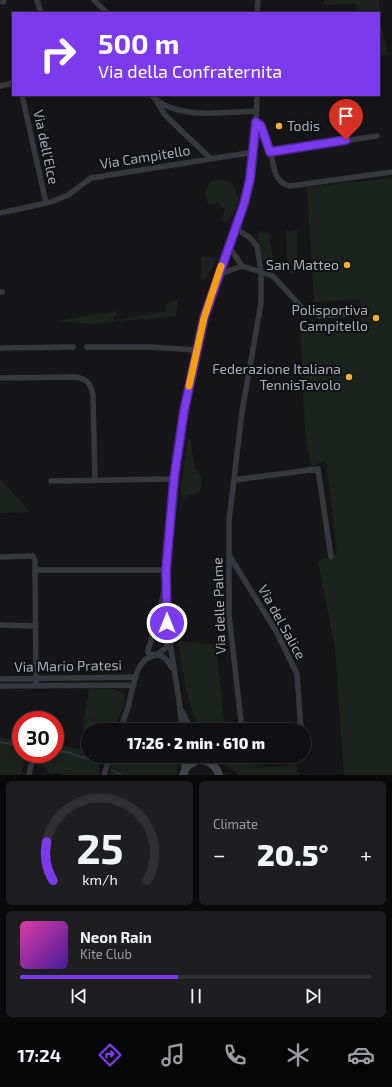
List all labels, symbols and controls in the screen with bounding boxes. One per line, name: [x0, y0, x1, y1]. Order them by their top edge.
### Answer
text: 500 m: [98, 26, 180, 60]
icon: right: [32, 28, 84, 80]
text: Via della Confraternita: [98, 60, 282, 82]
pin: [329, 99, 363, 140]
icon: arrive: [335, 105, 357, 127]
street label: Via dell'Elce: [30, 108, 63, 186]
place label: Todis: [287, 117, 320, 134]
marker: Todis: [274, 121, 284, 131]
street label: Via Campitello: [98, 141, 191, 172]
place label: San Matteo: [266, 256, 339, 273]
marker: San Matteo: [342, 260, 352, 270]
place label: Polisportiva Campitello: [292, 301, 368, 334]
marker: Polisportiva Campitello: [371, 313, 381, 323]
place label: Federazione Italiana TennisTavolo: [212, 360, 341, 393]
marker: Federazione Italiana TennisTavolo: [344, 372, 354, 382]
street label: Via delle Palme: [208, 557, 229, 655]
street label: Via del Salice: [255, 581, 310, 662]
position arrow: [146, 602, 188, 644]
street label: Via Mario Pratesi: [14, 656, 122, 675]
speed limit sign: 30: [12, 711, 64, 763]
text: 17:26 · 2 min · 610 m: [127, 734, 265, 752]
text: Climate: [213, 816, 258, 832]
text: 25: [76, 822, 123, 872]
text: 20.5°: [257, 836, 329, 872]
text: −: [213, 841, 226, 867]
text: +: [360, 841, 372, 867]
text: km/h: [82, 871, 117, 888]
text: Neon Rain: [80, 928, 152, 946]
text: Kite Club: [80, 946, 132, 962]
icon: previous: [68, 985, 90, 1007]
icon: pause: [185, 985, 207, 1007]
icon: next: [302, 985, 324, 1007]
icon: directions: [96, 1041, 124, 1069]
icon: music: [159, 1041, 187, 1069]
icon: phone: [221, 1041, 249, 1069]
icon: climate: [284, 1041, 312, 1069]
icon: car: [347, 1041, 375, 1069]
text: 17:24: [17, 1044, 61, 1066]

